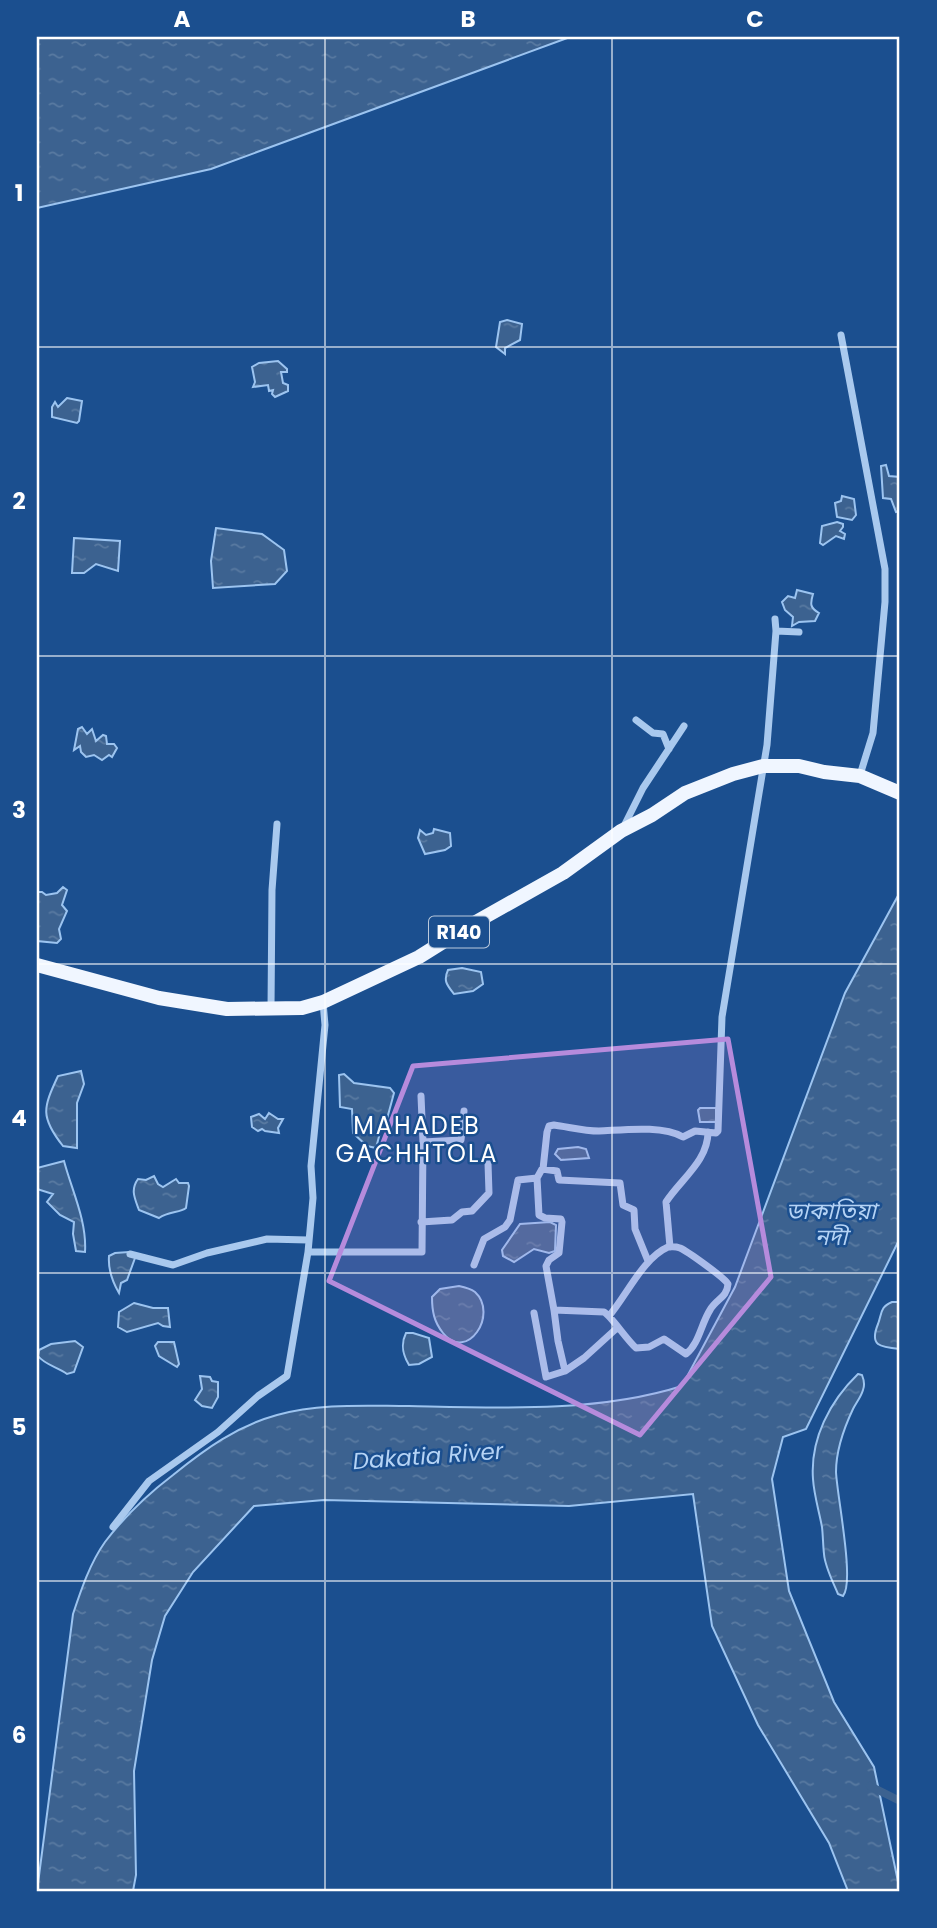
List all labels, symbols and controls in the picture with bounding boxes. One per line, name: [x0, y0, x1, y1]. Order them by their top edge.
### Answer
text: A: [174, 3, 191, 35]
text: B: [460, 3, 476, 35]
text: C: [746, 3, 764, 35]
text: 1: [15, 177, 23, 209]
text: 2: [12, 485, 26, 517]
text: 3: [12, 794, 26, 826]
road number: R140: [429, 916, 489, 948]
text: 4: [11, 1102, 27, 1134]
district label: MAHADEB GACHHTOLA: [336, 1109, 498, 1170]
water label: ডাকাতিয়া নদী: [786, 1195, 880, 1253]
text: 5: [12, 1411, 26, 1443]
water label: Dakatia River: [352, 1435, 506, 1477]
text: 6: [12, 1719, 26, 1751]

